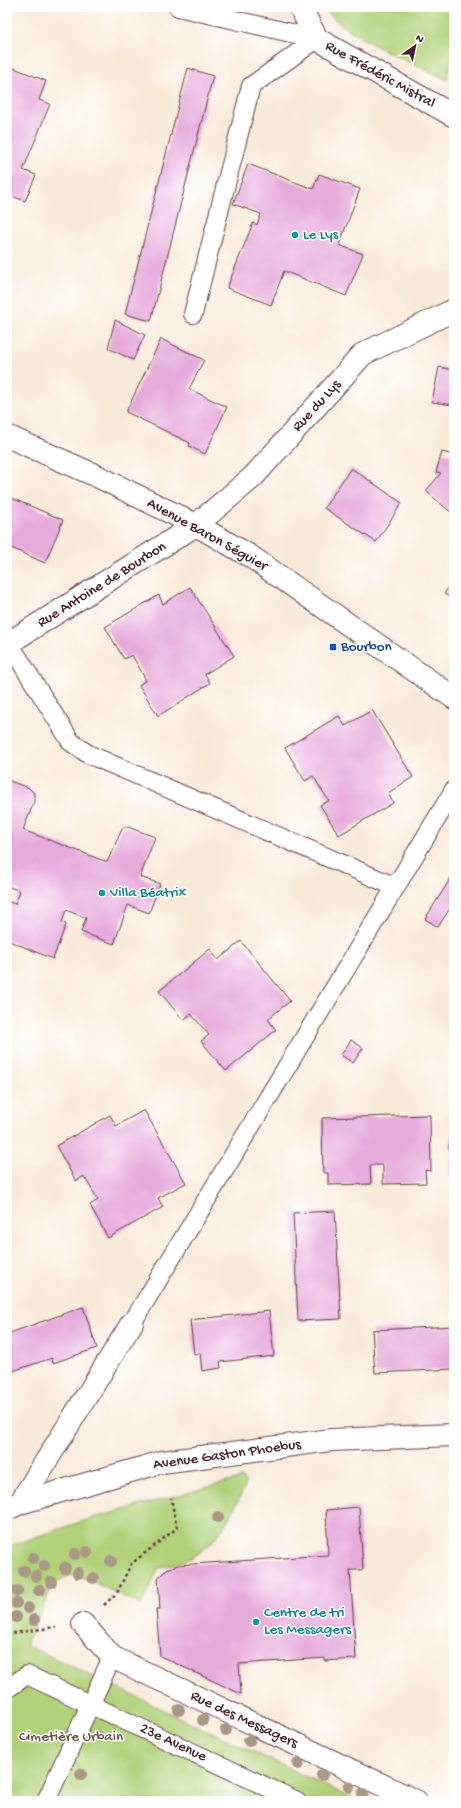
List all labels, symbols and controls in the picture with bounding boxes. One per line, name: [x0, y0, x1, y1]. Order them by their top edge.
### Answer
north arrow: [395, 26, 435, 66]
text: N: [413, 32, 426, 46]
street label: Rue Frédéric Mistral: [322, 37, 438, 113]
place label: Le Lys: [303, 226, 339, 244]
marker: Le Lys: [290, 230, 300, 240]
street label: Rue du Lys: [289, 376, 345, 436]
street label: Avenue Baron Séguier: [144, 494, 272, 576]
street label: Rue Antoine de Bourbon: [34, 538, 170, 632]
place label: Bourbon: [340, 638, 392, 656]
marker: Bourbon: [328, 642, 338, 652]
place label: Villa Béatrix: [109, 884, 187, 902]
marker: Villa Béatrix: [97, 888, 107, 898]
street label: Avenue Gaston Phoebus: [152, 1436, 302, 1474]
place label: Centre de tri Les Messagers: [264, 1604, 351, 1639]
marker: Centre de tri Les Messagers: [251, 1617, 261, 1627]
street label: Rue des Messagers: [187, 1687, 301, 1753]
street label: 23e Avenue: [137, 1720, 209, 1766]
park label: Cimetière Urbain: [19, 1728, 123, 1746]

